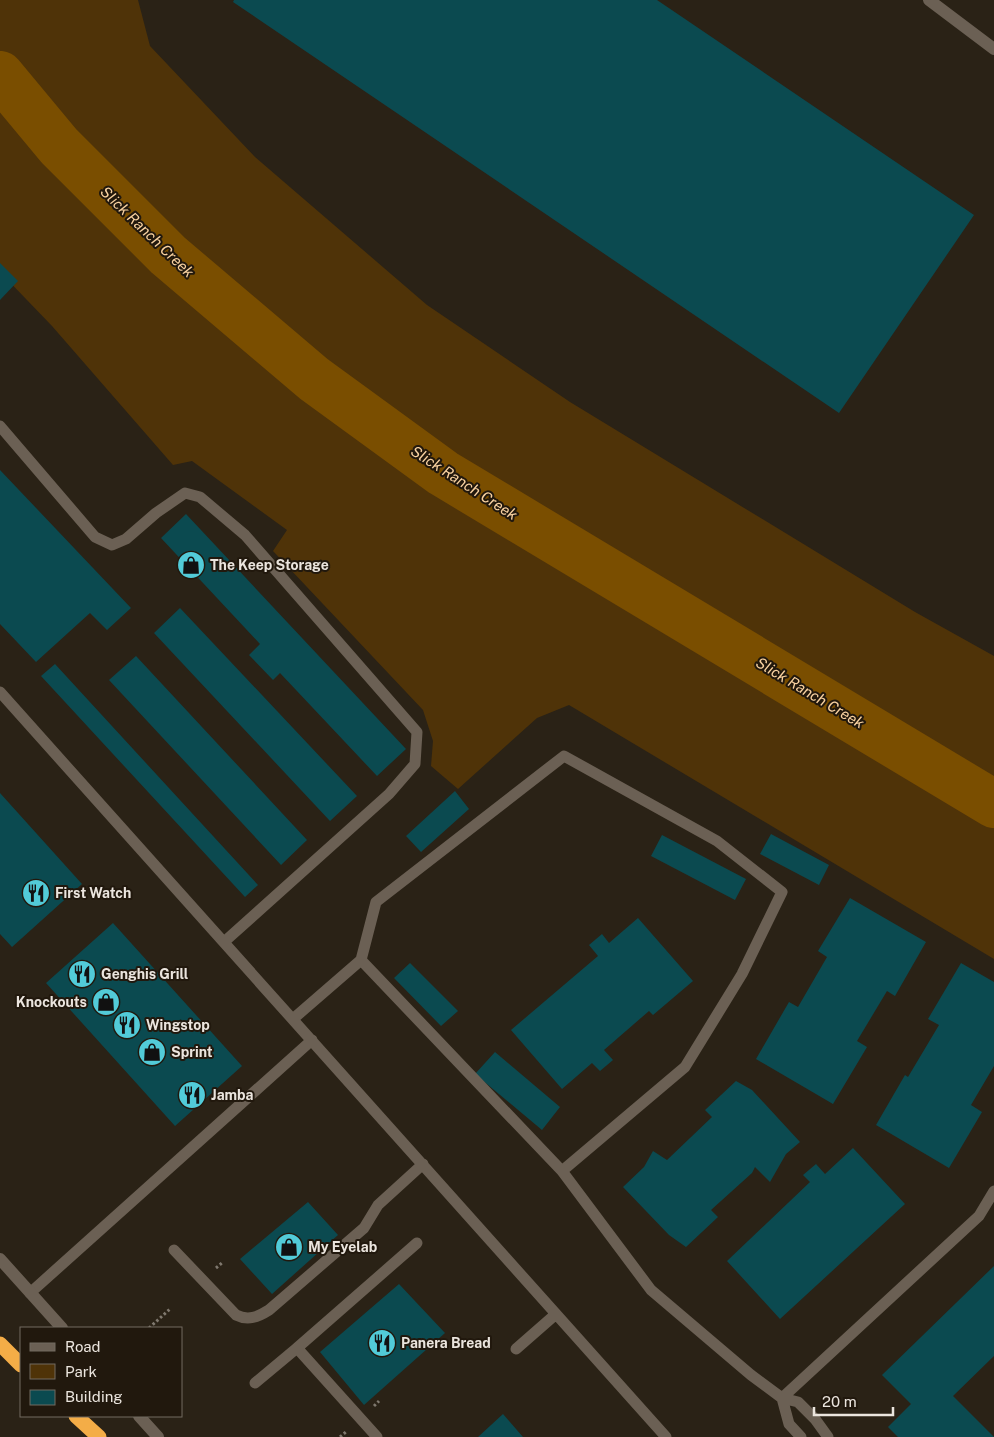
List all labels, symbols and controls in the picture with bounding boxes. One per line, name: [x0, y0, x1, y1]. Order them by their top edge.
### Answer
water label: Slick Ranch Creek: [97, 183, 198, 281]
water label: Slick Ranch Creek: [408, 442, 521, 524]
shop icon: The Keep Storage: [176, 550, 206, 580]
place label: The Keep Storage: [210, 557, 329, 573]
water label: Slick Ranch Creek: [753, 654, 868, 732]
restaurant icon: First Watch: [21, 878, 51, 908]
place label: First Watch: [55, 885, 131, 901]
restaurant icon: Genghis Grill: [67, 959, 97, 989]
place label: Genghis Grill: [101, 966, 189, 982]
shop icon: Knockouts: [91, 987, 121, 1017]
place label: Knockouts: [16, 994, 87, 1010]
restaurant icon: Wingstop: [112, 1010, 142, 1040]
place label: Wingstop: [146, 1017, 210, 1033]
shop icon: Sprint: [137, 1037, 167, 1067]
place label: Sprint: [171, 1044, 213, 1060]
restaurant icon: Jamba: [177, 1080, 207, 1110]
place label: Jamba: [211, 1087, 254, 1103]
shop icon: My Eyelab: [274, 1232, 304, 1262]
place label: My Eyelab: [308, 1239, 377, 1255]
legend: [20, 1327, 182, 1417]
restaurant icon: Panera Bread: [367, 1328, 397, 1358]
place label: Panera Bread: [401, 1335, 491, 1351]
text: Road: [65, 1338, 101, 1355]
text: Park: [65, 1363, 97, 1380]
scale bar: [814, 1384, 893, 1416]
text: Building: [65, 1388, 123, 1405]
text: 20 m: [822, 1393, 857, 1410]

